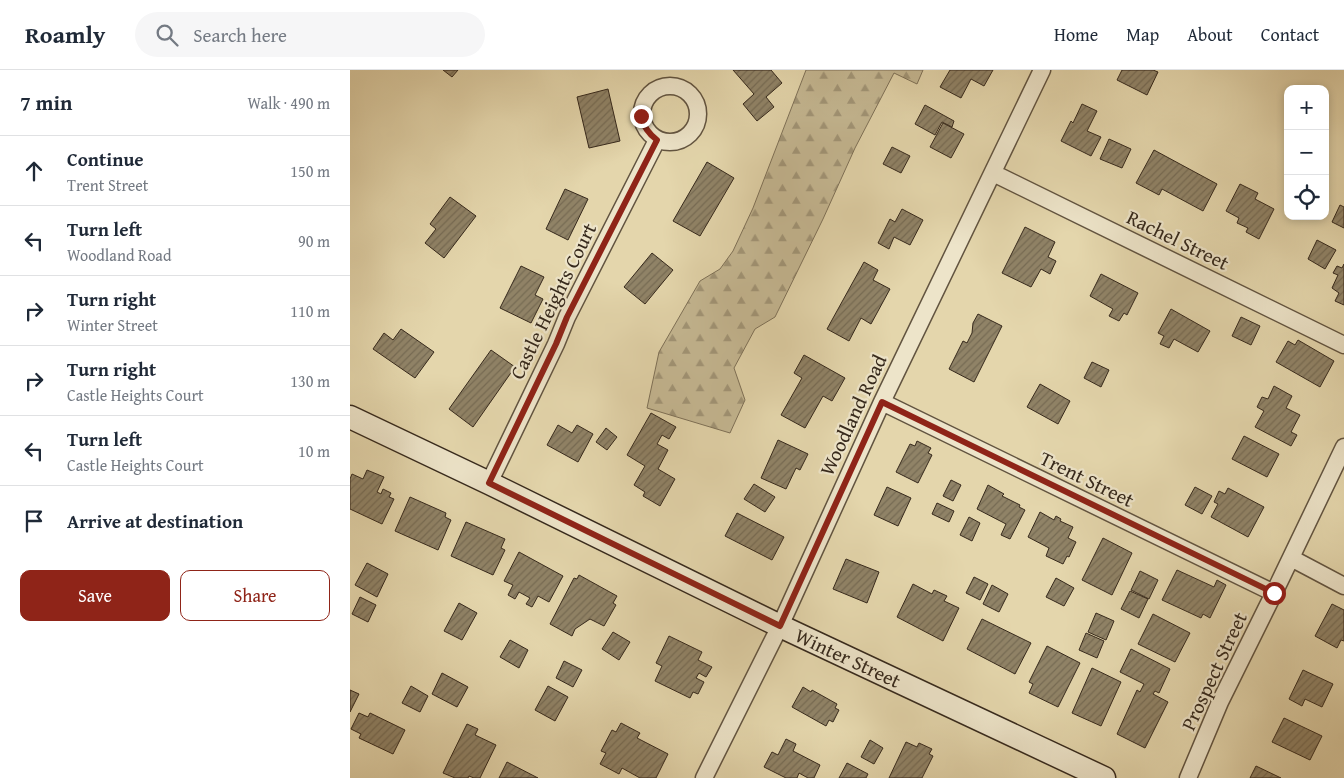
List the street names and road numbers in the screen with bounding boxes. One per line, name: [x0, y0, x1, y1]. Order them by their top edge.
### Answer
street label: Rachel Street: [1122, 202, 1234, 277]
street label: Castle Heights Court: [502, 218, 603, 384]
street label: Woodland Road: [812, 349, 893, 480]
street label: Trent Street: [1035, 443, 1139, 514]
street label: Prospect Street: [1173, 607, 1254, 735]
street label: Winter Street: [791, 620, 906, 695]

